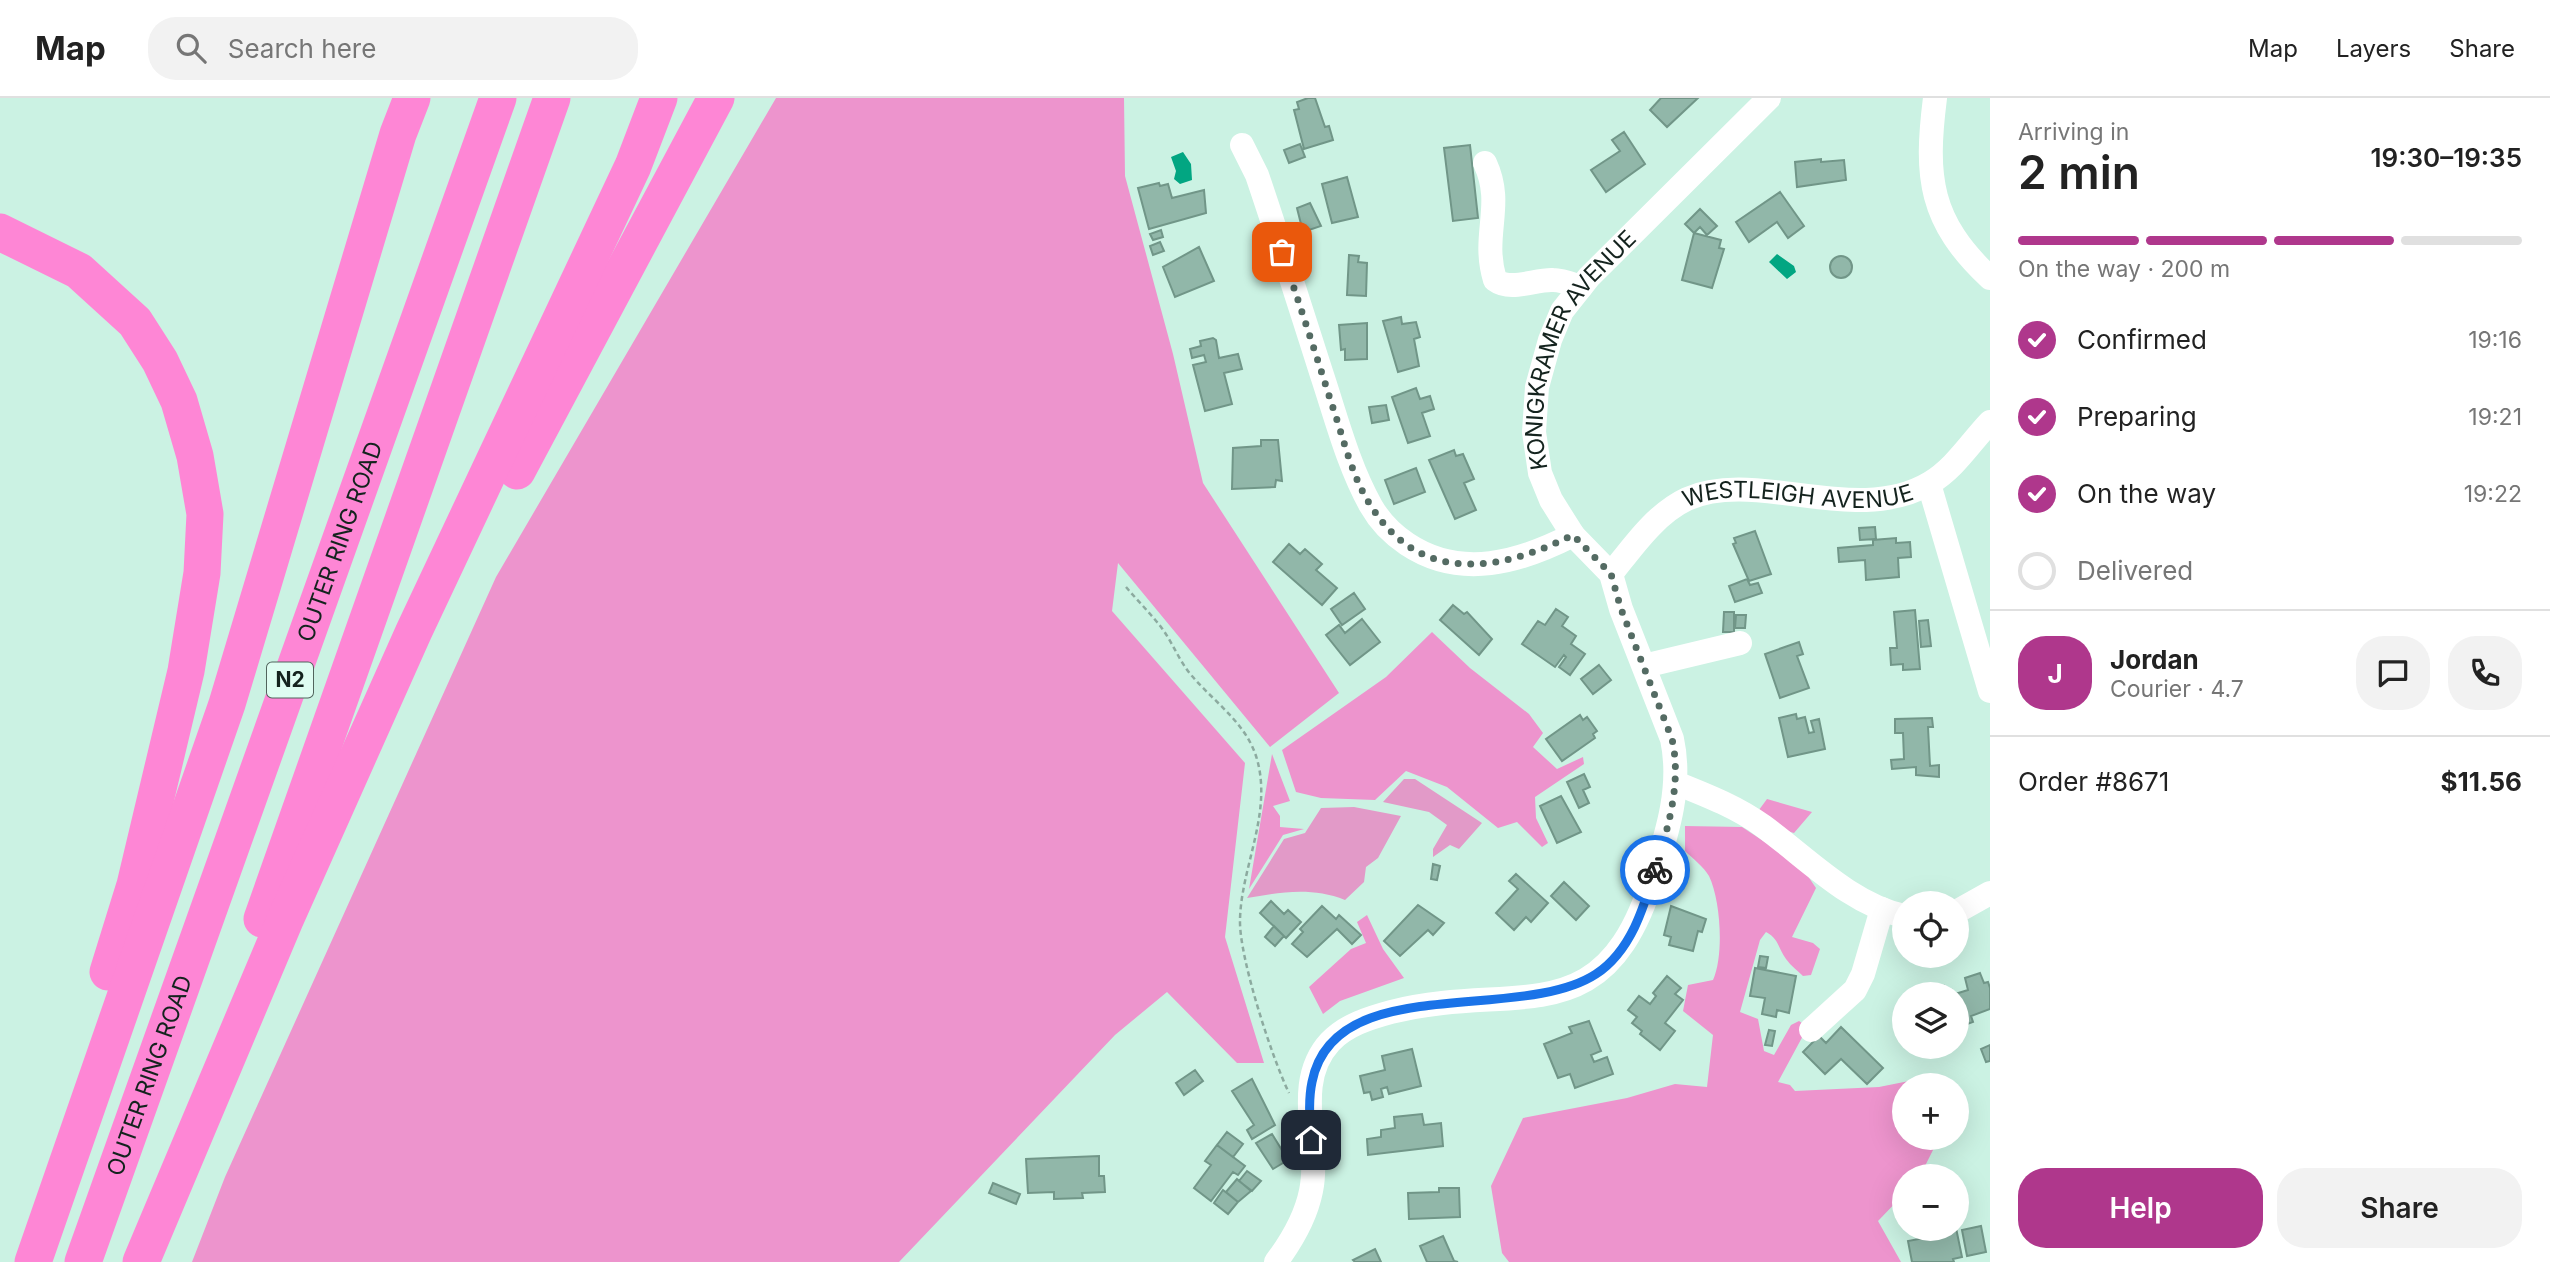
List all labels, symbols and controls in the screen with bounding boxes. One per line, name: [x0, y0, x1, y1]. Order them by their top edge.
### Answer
search box: [148, 17, 638, 80]
text: Map: [35, 28, 106, 68]
icon: search: [172, 29, 210, 67]
text: Search here: [228, 33, 376, 64]
text: Map: [2248, 34, 2298, 63]
text: Layers: [2336, 34, 2411, 63]
text: Share: [2449, 34, 2515, 63]
text: Arriving in: [2018, 118, 2129, 146]
text: 19:30–19:35: [2371, 142, 2522, 173]
text: 2 min: [2018, 144, 2140, 200]
pin: [1252, 222, 1312, 282]
street label: KONIGKRAMER AVENUE: [1520, 224, 1642, 472]
icon: bag: [1263, 233, 1301, 271]
text: On the way · 200 m: [2018, 255, 2230, 283]
icon: check: [2018, 321, 2056, 359]
text: Confirmed: [2077, 324, 2207, 355]
text: 19:16: [2468, 326, 2522, 354]
icon: check: [2018, 398, 2056, 436]
text: Preparing: [2077, 401, 2197, 432]
text: 19:21: [2468, 403, 2522, 431]
street label: OUTER RING ROAD: [291, 437, 388, 645]
street label: WESTLEIGH AVENUE: [1679, 475, 1917, 514]
icon: check: [2018, 475, 2056, 513]
text: On the way: [2077, 478, 2216, 509]
text: 19:22: [2464, 480, 2522, 508]
text: Delivered: [2077, 555, 2193, 586]
button: chat: [2356, 636, 2430, 710]
button: phone: [2448, 636, 2522, 710]
text: Jordan: [2110, 644, 2199, 675]
text: J: [2047, 658, 2063, 689]
road number: N2: [267, 662, 313, 698]
text: Courier · 4.7: [2110, 675, 2244, 703]
text: Order #8671: [2018, 766, 2169, 797]
text: $11.56: [2441, 766, 2522, 797]
courier: [1620, 835, 1690, 905]
icon: bike: [1636, 851, 1674, 889]
map controls: [1892, 891, 1969, 1241]
button: locate: [1892, 891, 1969, 968]
street label: OUTER RING ROAD: [101, 972, 198, 1179]
button: layers: [1892, 982, 1969, 1059]
button: +: [1892, 1073, 1969, 1150]
pin: [1281, 1110, 1341, 1170]
icon: home: [1292, 1121, 1330, 1159]
button: −: [1892, 1164, 1969, 1241]
button: Help: [2018, 1168, 2263, 1248]
button: Share: [2277, 1168, 2522, 1248]

